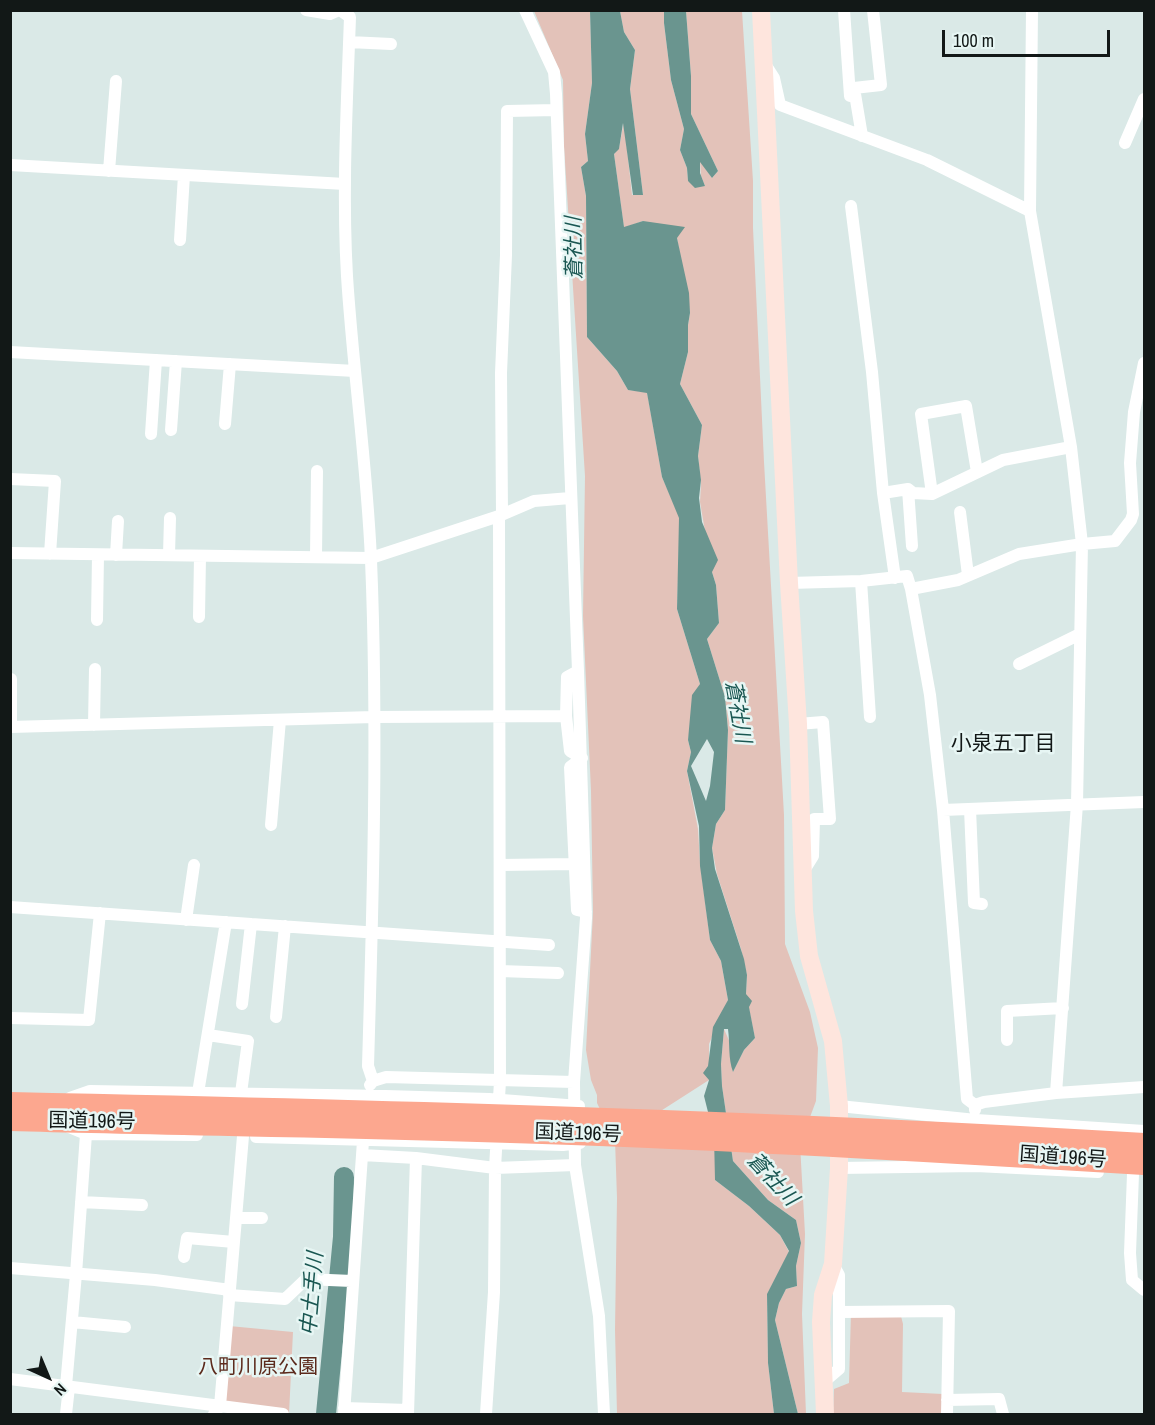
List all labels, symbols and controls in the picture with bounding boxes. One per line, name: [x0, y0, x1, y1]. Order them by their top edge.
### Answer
scale bar: [945, 18, 1113, 56]
text: 100 m: [953, 28, 994, 53]
water label: 蒼社川: [562, 216, 588, 280]
water label: 蒼社川: [719, 679, 755, 745]
district label: 小泉五丁目: [951, 731, 1055, 757]
street label: 国道196号: [48, 1109, 136, 1135]
street label: 国道196号: [534, 1120, 622, 1148]
street label: 国道196号: [1019, 1143, 1107, 1173]
water label: 蒼社川: [741, 1148, 803, 1212]
water label: 中土手川: [297, 1251, 329, 1337]
north arrow: [18, 1347, 78, 1407]
park label: 八町川原公園: [198, 1356, 318, 1380]
text: N: [49, 1379, 72, 1401]

